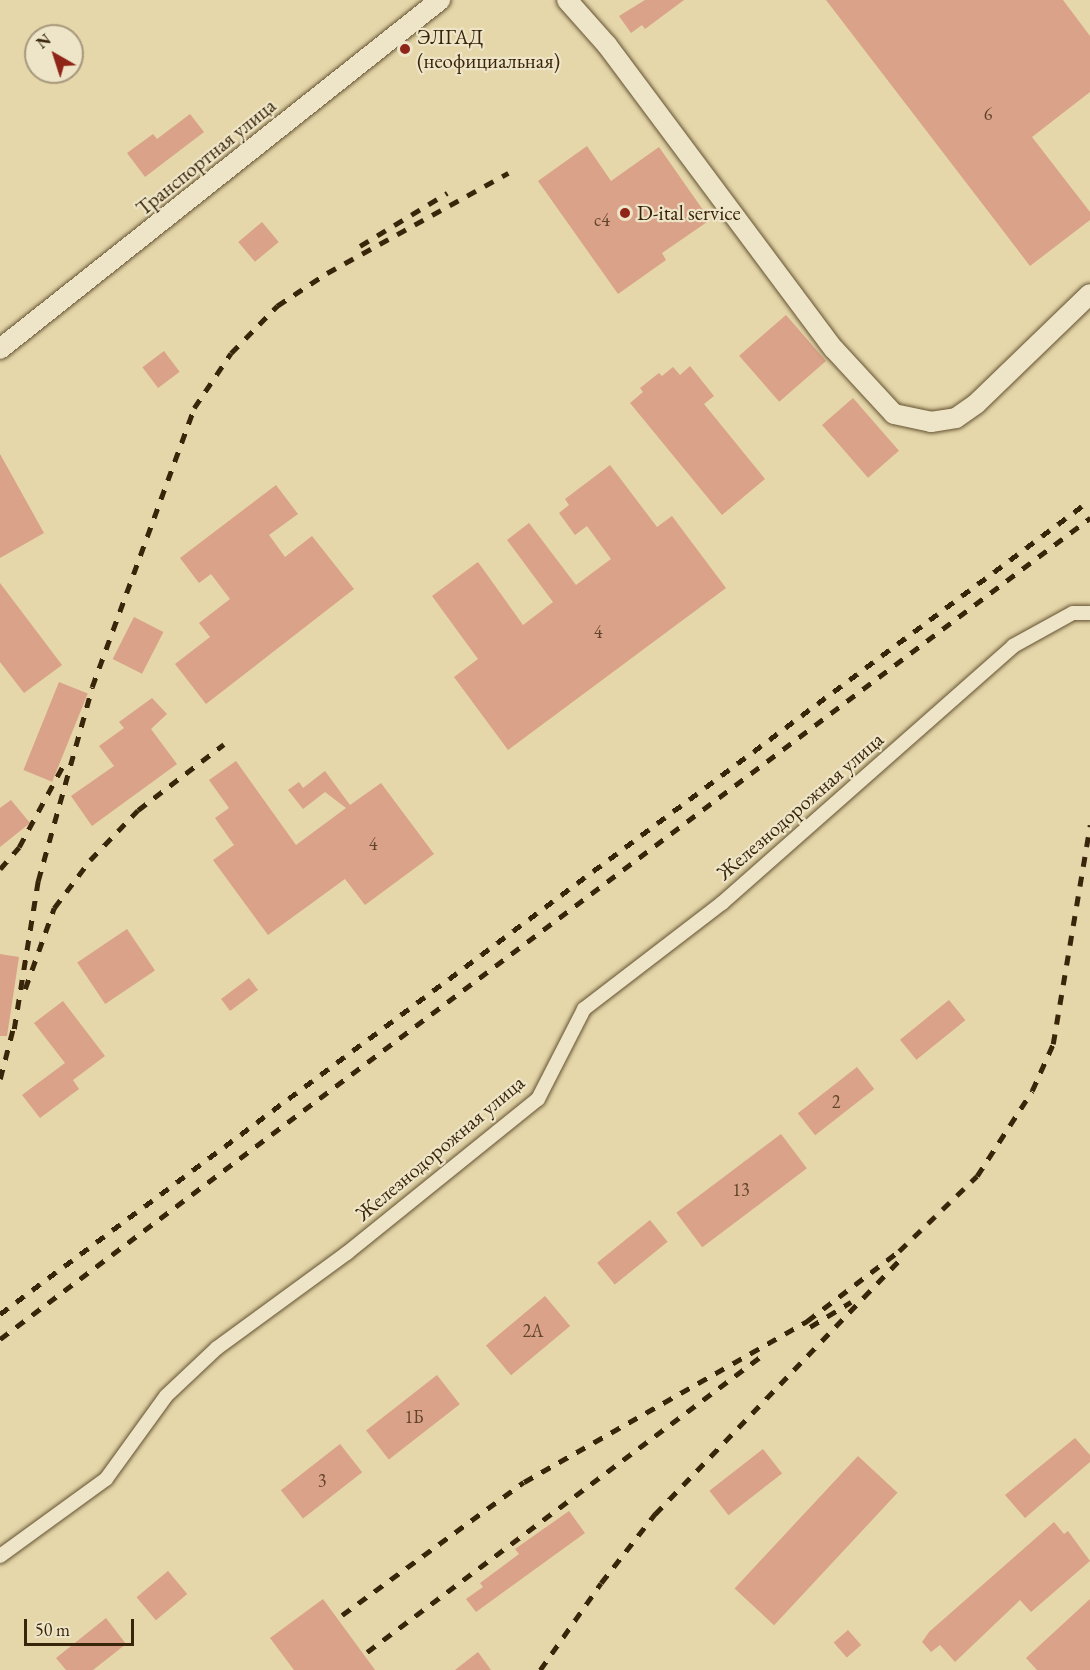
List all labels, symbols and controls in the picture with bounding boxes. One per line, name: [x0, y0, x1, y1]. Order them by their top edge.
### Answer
north arrow: [24, 24, 84, 84]
place label: ЭЛГАД (неофициальная): [417, 24, 560, 74]
text: N: [32, 29, 55, 53]
marker: ЭЛГАД (неофициальная): [398, 42, 412, 56]
street label: Транспортная улица: [131, 93, 281, 221]
house number: 6: [984, 103, 992, 125]
place label: D-ital service: [637, 200, 741, 226]
marker: D-ital service: [618, 206, 632, 220]
house number: с4: [594, 209, 610, 231]
house number: 4: [594, 621, 602, 643]
street label: Железнодорожная улица: [711, 727, 889, 885]
house number: 4: [369, 833, 377, 855]
street label: Железнодорожная улица: [350, 1070, 530, 1226]
house number: 2: [832, 1091, 840, 1113]
house number: 13: [732, 1179, 750, 1201]
house number: 2А: [522, 1320, 544, 1342]
house number: 1Б: [404, 1406, 424, 1428]
house number: 3: [318, 1470, 326, 1492]
scale bar: [27, 1607, 136, 1645]
text: 50 m: [35, 1618, 70, 1641]

